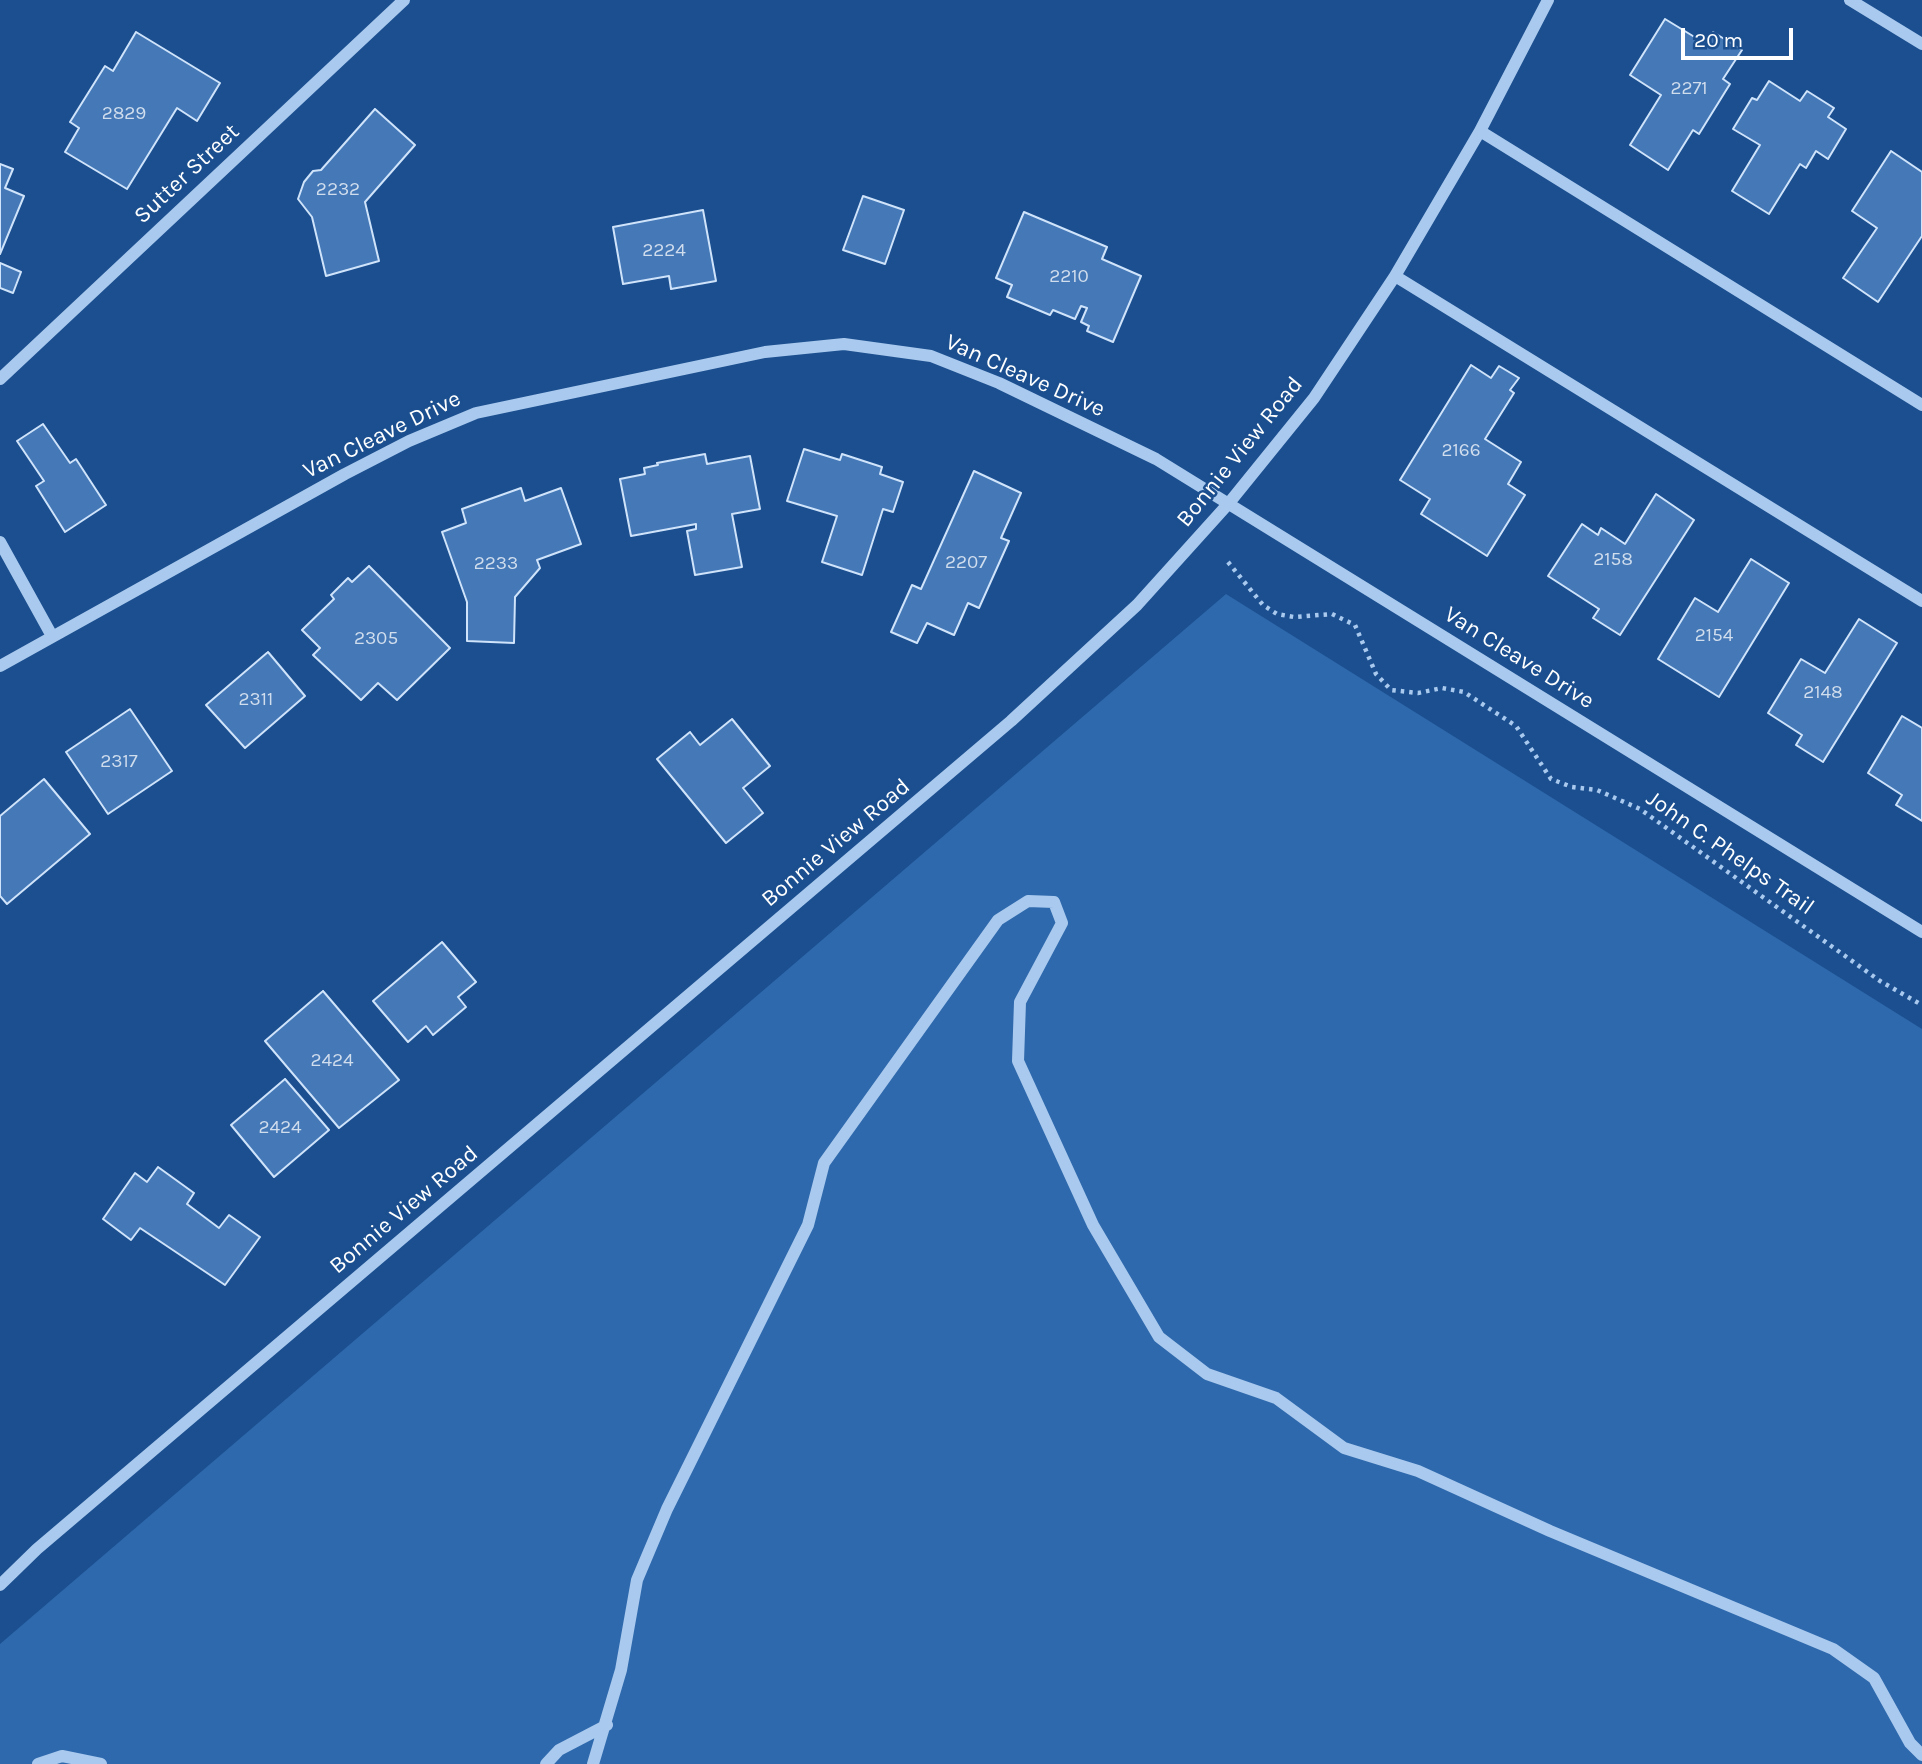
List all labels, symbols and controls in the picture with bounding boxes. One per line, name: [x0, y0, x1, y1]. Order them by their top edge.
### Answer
scale bar: [1684, 14, 1796, 58]
text: 20 m: [1694, 28, 1743, 52]
house number: 2271: [1670, 78, 1708, 100]
house number: 2829: [102, 103, 146, 125]
street label: Sutter Street: [129, 118, 245, 230]
house number: 2232: [316, 179, 360, 201]
house number: 2224: [642, 240, 686, 262]
house number: 2210: [1049, 266, 1089, 288]
street label: Van Cleave Drive: [941, 328, 1109, 424]
street label: Bonnie View Road: [1171, 371, 1309, 533]
street label: Van Cleave Drive: [299, 385, 465, 485]
house number: 2166: [1441, 440, 1481, 462]
house number: 2158: [1593, 549, 1633, 571]
house number: 2207: [945, 552, 987, 574]
house number: 2233: [474, 553, 518, 575]
street label: Van Cleave Drive: [1439, 601, 1599, 715]
house number: 2154: [1695, 625, 1733, 647]
house number: 2305: [354, 628, 398, 650]
house number: 2148: [1803, 682, 1843, 704]
house number: 2311: [239, 689, 273, 711]
house number: 2317: [100, 751, 138, 773]
street label: Bonnie View Road: [756, 773, 916, 913]
street label: John C. Phelps Trail: [1641, 785, 1819, 921]
house number: 2424: [310, 1050, 354, 1072]
house number: 2424: [258, 1117, 302, 1139]
street label: Bonnie View Road: [324, 1140, 484, 1280]

